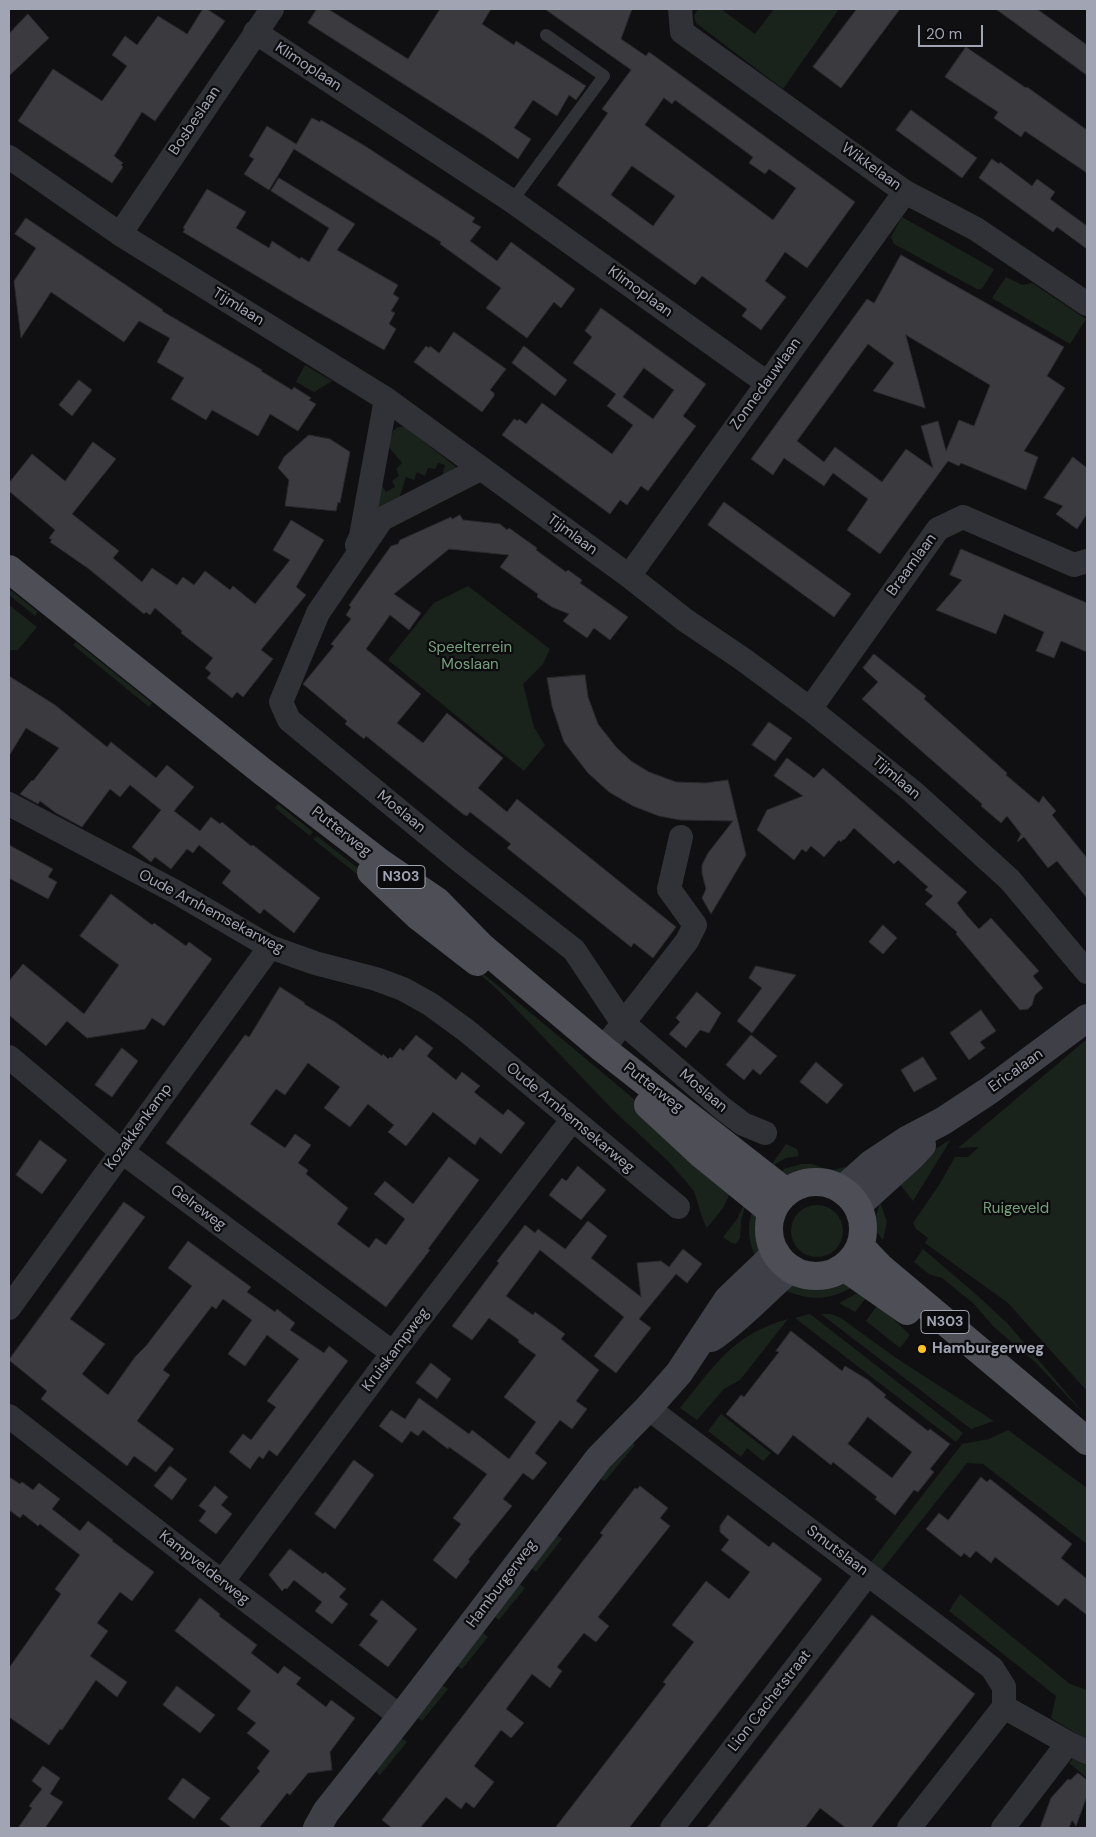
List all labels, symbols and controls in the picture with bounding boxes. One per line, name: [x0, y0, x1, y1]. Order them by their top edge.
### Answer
scale bar: [921, 15, 986, 47]
text: 20 m: [926, 24, 962, 44]
street label: Klimoplaan: [271, 39, 345, 95]
street label: Bosbeslaan: [165, 83, 225, 159]
street label: Wikkelaan: [838, 139, 904, 195]
street label: Klimoplaan: [604, 262, 676, 322]
street label: Tijmlaan: [209, 284, 267, 330]
street label: Zonnedauwlaan: [727, 335, 805, 433]
street label: Tijmlaan: [544, 511, 600, 559]
street label: Braamlaan: [883, 530, 941, 600]
park label: Speelterrein Moslaan: [428, 639, 512, 674]
street label: Tijmlaan: [868, 753, 924, 803]
street label: Moslaan: [373, 787, 429, 837]
street label: Putterweg: [308, 803, 374, 861]
street label: Oude Arnhemsekarweg: [135, 866, 287, 958]
road number: N303: [377, 866, 425, 889]
street label: Ericalaan: [985, 1045, 1047, 1097]
street label: Oude Arnhemsekarweg: [502, 1059, 638, 1177]
street label: Putterweg: [620, 1059, 686, 1117]
street label: Moslaan: [675, 1066, 731, 1116]
street label: Kozakkenkamp: [102, 1080, 176, 1174]
street label: Gelreweg: [167, 1181, 229, 1235]
park label: Ruigeveld: [983, 1200, 1049, 1218]
street label: Kruiskampweg: [359, 1305, 433, 1395]
road number: N303: [921, 1310, 969, 1334]
place label: Hamburgerweg: [932, 1340, 1044, 1358]
marker: Hamburgerweg: [916, 1343, 928, 1355]
street label: Smutslaan: [803, 1522, 871, 1580]
street label: Kampvelderweg: [155, 1527, 253, 1609]
street label: Hamburgerweg: [463, 1537, 541, 1631]
street label: Lion Cachetstraat: [725, 1647, 815, 1755]

